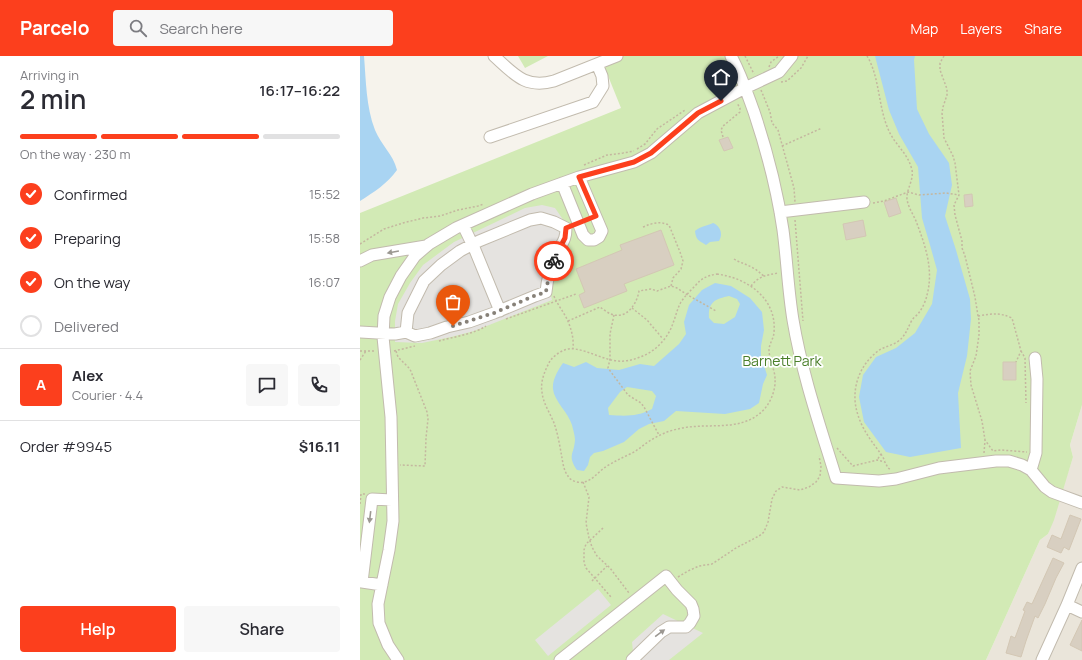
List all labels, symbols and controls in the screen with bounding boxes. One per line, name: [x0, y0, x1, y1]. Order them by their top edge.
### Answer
search box: [113, 10, 393, 46]
text: Parcelo: [20, 15, 89, 41]
icon: search: [127, 17, 149, 39]
text: Search here: [159, 18, 243, 39]
text: Map: [910, 19, 938, 38]
text: Layers: [960, 19, 1002, 38]
text: Share: [1024, 19, 1062, 38]
pin: [704, 60, 738, 101]
text: Arriving in: [20, 66, 79, 84]
icon: home: [710, 66, 732, 88]
text: 16:17–16:22: [259, 80, 340, 101]
text: 2 min: [20, 81, 86, 117]
text: On the way · 230 m: [20, 145, 130, 163]
icon: check: [20, 183, 42, 205]
text: Confirmed: [54, 184, 127, 205]
text: 15:52: [309, 185, 340, 203]
icon: check: [20, 227, 42, 249]
text: Preparing: [54, 228, 121, 249]
text: 15:58: [308, 229, 340, 247]
courier: [534, 241, 574, 281]
one-way arrow: [387, 249, 399, 255]
icon: bike: [543, 250, 565, 272]
icon: check: [20, 271, 42, 293]
text: On the way: [54, 272, 130, 293]
text: 16:07: [309, 273, 340, 291]
pin: [436, 285, 470, 326]
icon: bag: [442, 291, 464, 313]
text: Delivered: [54, 316, 119, 337]
park label: Barnett Park: [743, 351, 823, 370]
button: chat: [246, 364, 288, 406]
button: phone: [298, 364, 340, 406]
text: Alex: [72, 365, 103, 386]
text: A: [36, 374, 46, 395]
text: Courier · 4.4: [72, 386, 143, 404]
text: Order #9945: [20, 436, 112, 457]
text: $16.11: [299, 436, 340, 457]
one-way arrow: [367, 511, 373, 524]
button: Help: [20, 606, 176, 652]
button: Share: [184, 606, 340, 652]
one-way arrow: [655, 629, 666, 637]

